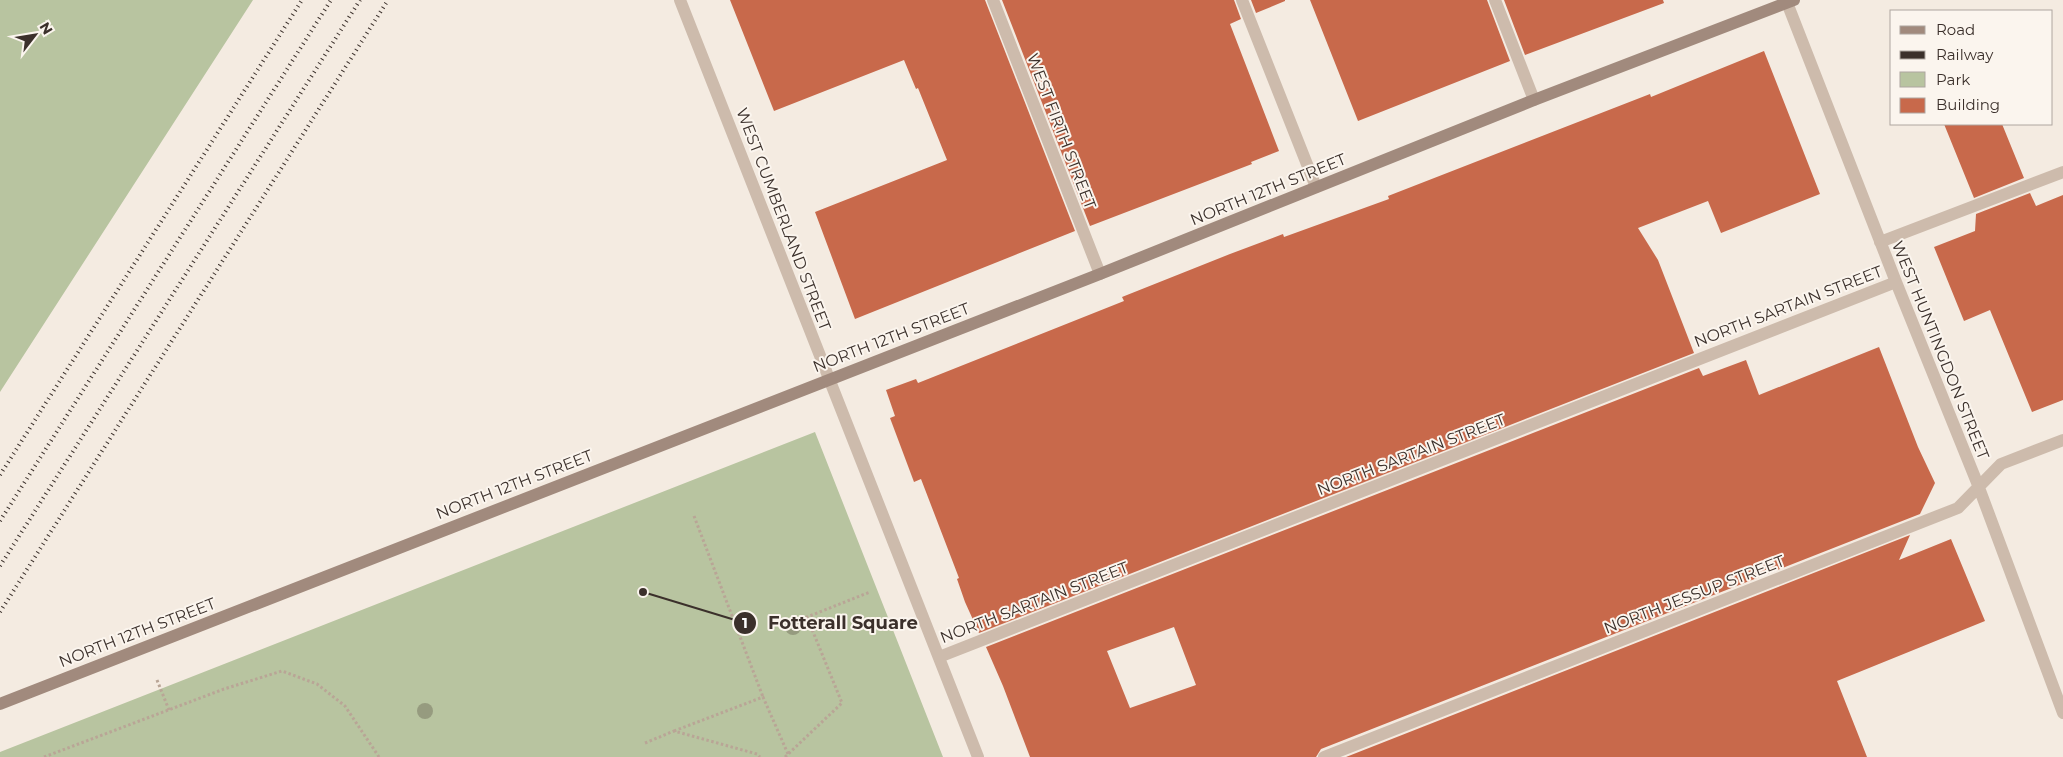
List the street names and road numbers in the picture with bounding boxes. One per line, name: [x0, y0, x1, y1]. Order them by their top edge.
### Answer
street label: WEST FIRTH STREET: [1023, 51, 1100, 212]
street label: WEST CUMBERLAND STREET: [732, 105, 835, 334]
street label: NORTH 12TH STREET: [1187, 149, 1350, 229]
street label: WEST HUNTINGDON STREET: [1888, 238, 1994, 463]
street label: NORTH SARTAIN STREET: [1691, 261, 1886, 351]
street label: NORTH 12TH STREET: [810, 298, 973, 376]
street label: NORTH SARTAIN STREET: [1314, 409, 1509, 499]
street label: NORTH 12TH STREET: [433, 445, 596, 523]
street label: NORTH JESSUP STREET: [1601, 551, 1788, 638]
street label: NORTH SARTAIN STREET: [937, 557, 1132, 647]
street label: NORTH 12TH STREET: [56, 593, 219, 671]

